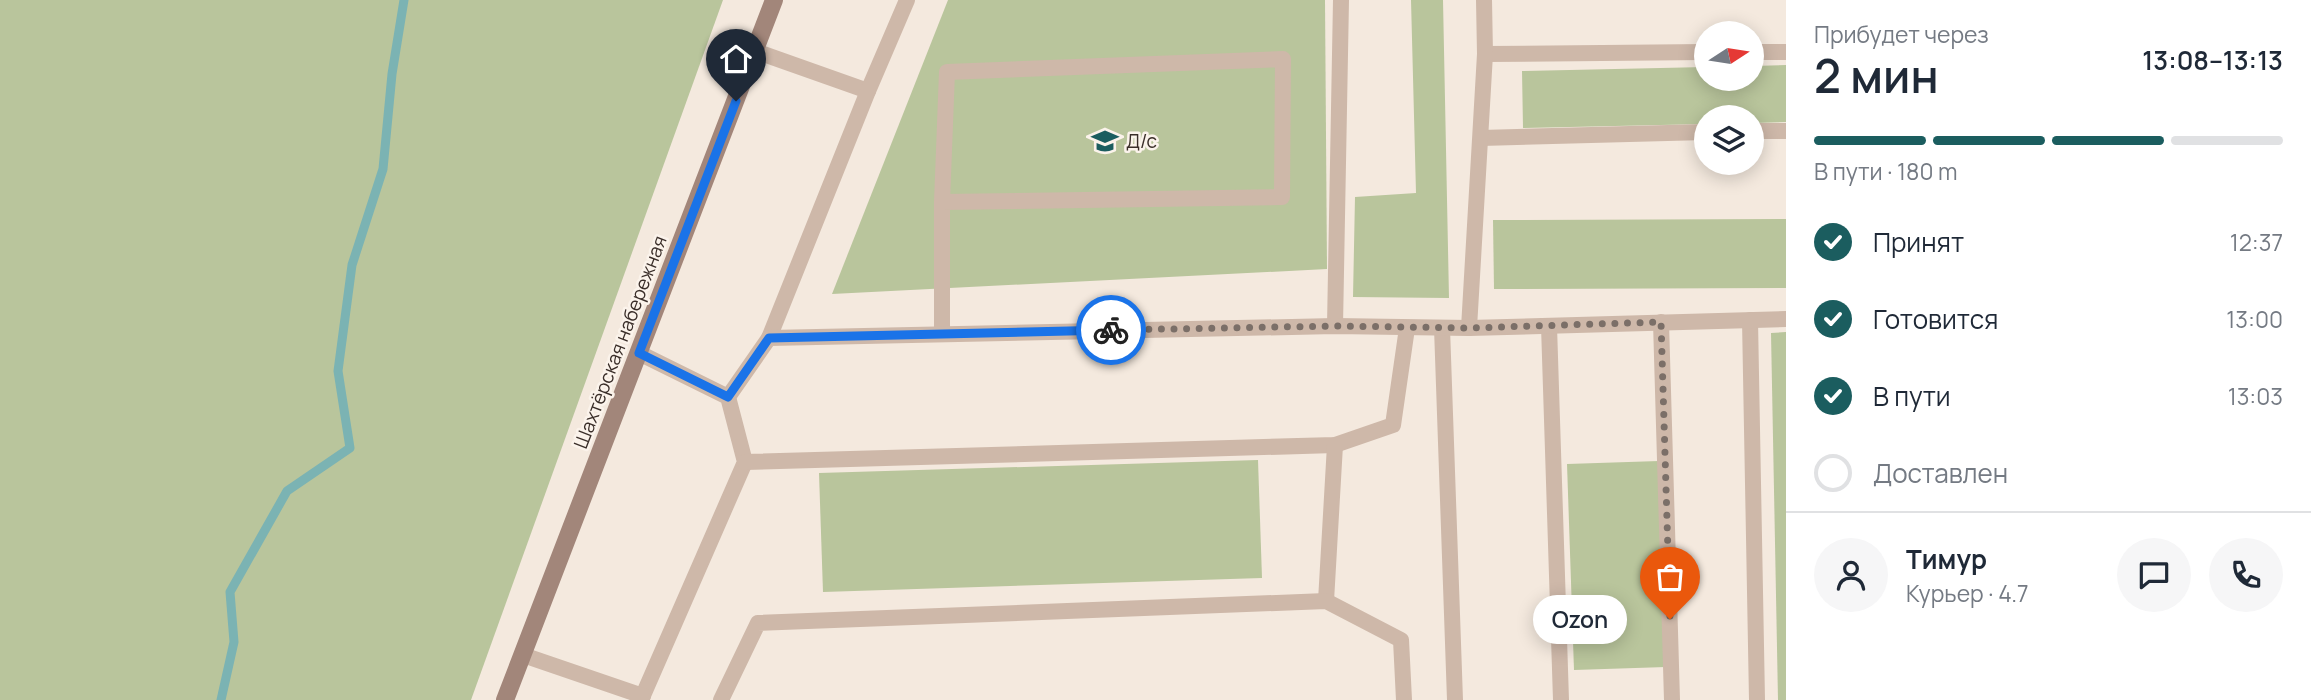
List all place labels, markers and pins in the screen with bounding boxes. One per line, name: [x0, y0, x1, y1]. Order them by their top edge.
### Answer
pin: [706, 29, 766, 101]
school or university icon: Д/с: [1090, 126, 1120, 156]
place label: Д/с: [1126, 128, 1157, 154]
pin: [1640, 547, 1700, 619]
callout: Ozon: [1534, 594, 1628, 644]

